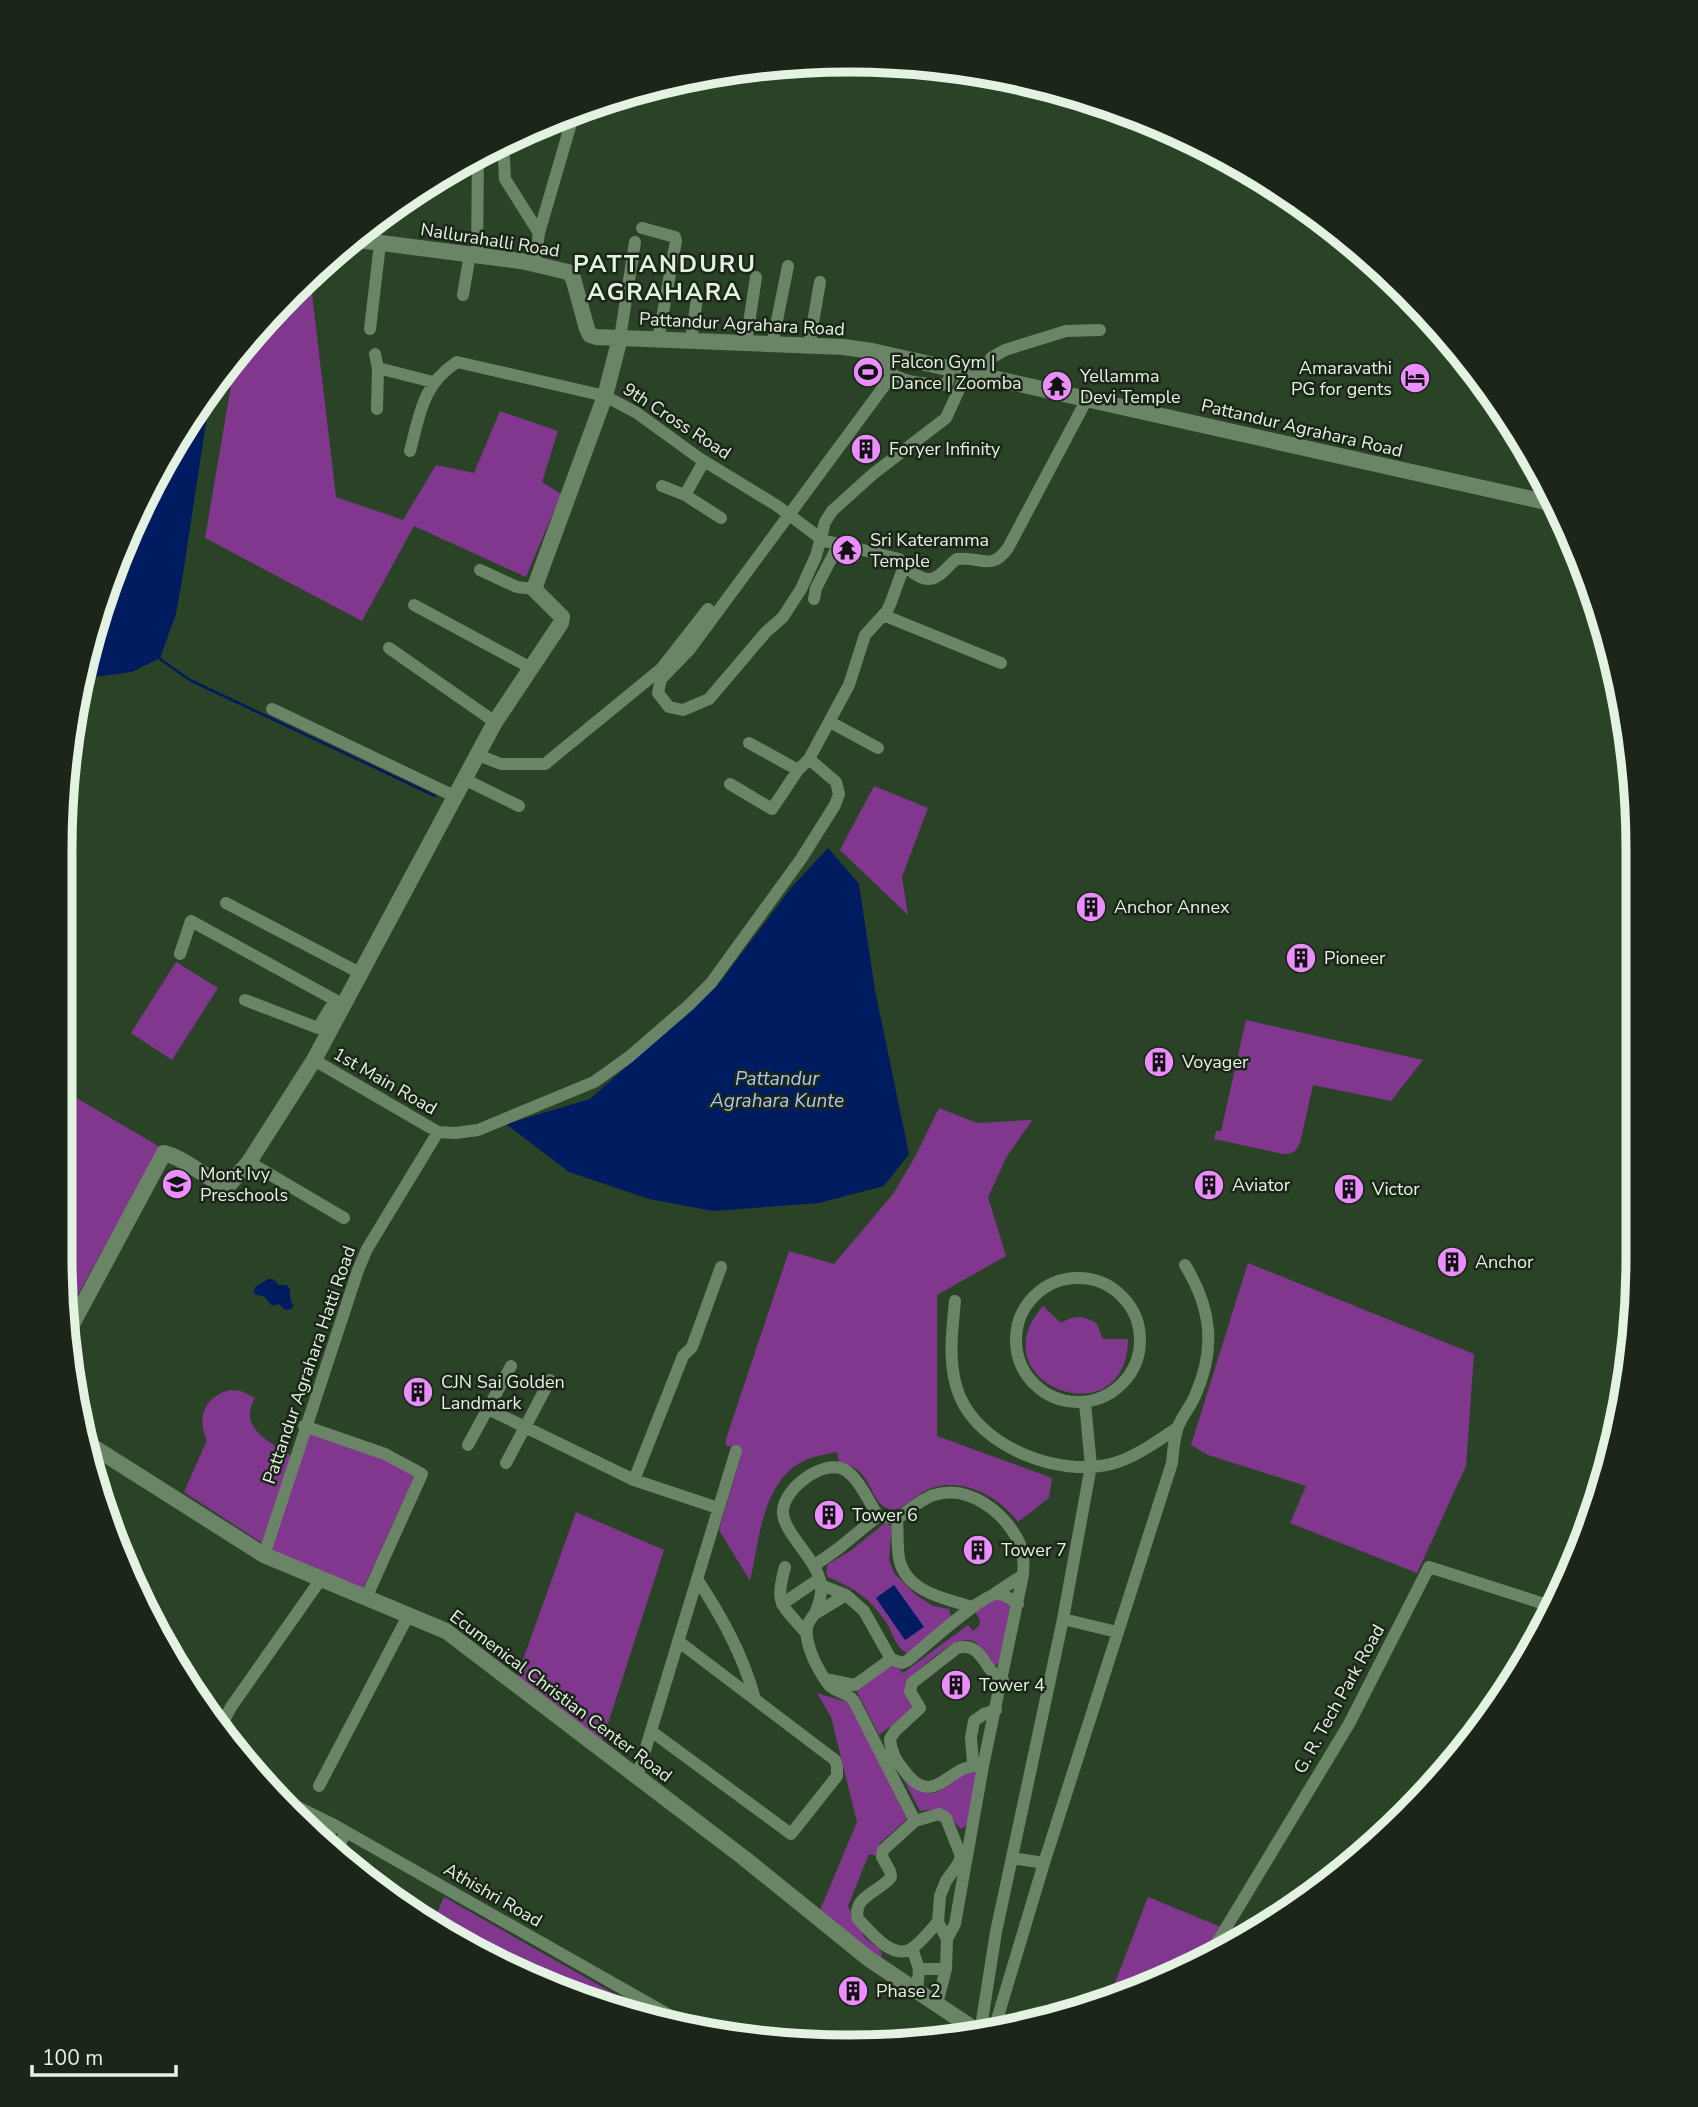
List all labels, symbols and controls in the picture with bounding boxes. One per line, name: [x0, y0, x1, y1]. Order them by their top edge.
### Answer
street label: Nallurahalli Road: [419, 217, 561, 263]
district label: PATTANDURU AGRAHARA: [573, 248, 757, 308]
street label: Pattandur Agrahara Road: [639, 307, 845, 341]
place label: Falcon Gym | Dance | Zoomba: [891, 350, 1022, 395]
sports icon: Falcon Gym | Dance | Zoomba: [851, 355, 885, 389]
place label: Amaravathi PG for gents: [1291, 356, 1392, 401]
hotel icon: Amaravathi PG for gents: [1398, 361, 1432, 395]
place label: Yellamma Devi Temple: [1079, 364, 1181, 409]
temple icon: Yellamma Devi Temple: [1040, 369, 1074, 403]
street label: 9th Cross Road: [618, 377, 736, 465]
street label: Pattandur Agrahara Road: [1199, 393, 1405, 463]
building icon: Foryer Infinity: [849, 432, 883, 466]
place label: Foryer Infinity: [889, 437, 1001, 461]
place label: Sri Kateramma Temple: [870, 528, 989, 573]
temple icon: Sri Kateramma Temple: [830, 533, 864, 567]
building icon: Anchor Annex: [1074, 890, 1108, 924]
place label: Anchor Annex: [1114, 895, 1230, 919]
building icon: Pioneer: [1284, 941, 1318, 975]
place label: Pioneer: [1324, 946, 1386, 970]
street label: 1st Main Road: [329, 1042, 441, 1120]
building icon: Voyager: [1142, 1045, 1176, 1079]
place label: Voyager: [1181, 1050, 1249, 1074]
water label: Pattandur Agrahara Kunte: [709, 1066, 844, 1114]
place label: Mont Ivy Preschools: [200, 1162, 288, 1207]
school or university icon: Mont Ivy Preschools: [160, 1167, 194, 1201]
building icon: Aviator: [1192, 1168, 1226, 1202]
building icon: Victor: [1332, 1172, 1366, 1206]
place label: Aviator: [1232, 1173, 1291, 1197]
place label: Victor: [1371, 1177, 1420, 1201]
street label: Pattandur Agrahara Hatti Road: [257, 1243, 361, 1487]
building icon: Anchor: [1435, 1245, 1469, 1279]
place label: Anchor: [1475, 1250, 1534, 1274]
place label: CJN Sai Golden Landmark: [441, 1370, 565, 1415]
building icon: CJN Sai Golden Landmark: [401, 1375, 435, 1409]
building icon: Tower 6: [812, 1498, 846, 1532]
place label: Tower 6: [852, 1503, 918, 1527]
building icon: Tower 7: [961, 1533, 995, 1567]
place label: Tower 7: [1001, 1538, 1067, 1562]
street label: Ecumenical Christian Center Road: [445, 1604, 677, 1788]
street label: G. R. Tech Park Road: [1288, 1620, 1390, 1778]
building icon: Tower 4: [939, 1668, 973, 1702]
place label: Tower 4: [979, 1673, 1045, 1697]
street label: Athishri Road: [440, 1857, 546, 1933]
building icon: Phase 2: [836, 1974, 870, 2008]
place label: Phase 2: [876, 1979, 941, 2003]
scale bar: [32, 2034, 175, 2078]
text: 100 m: [42, 2044, 103, 2072]

